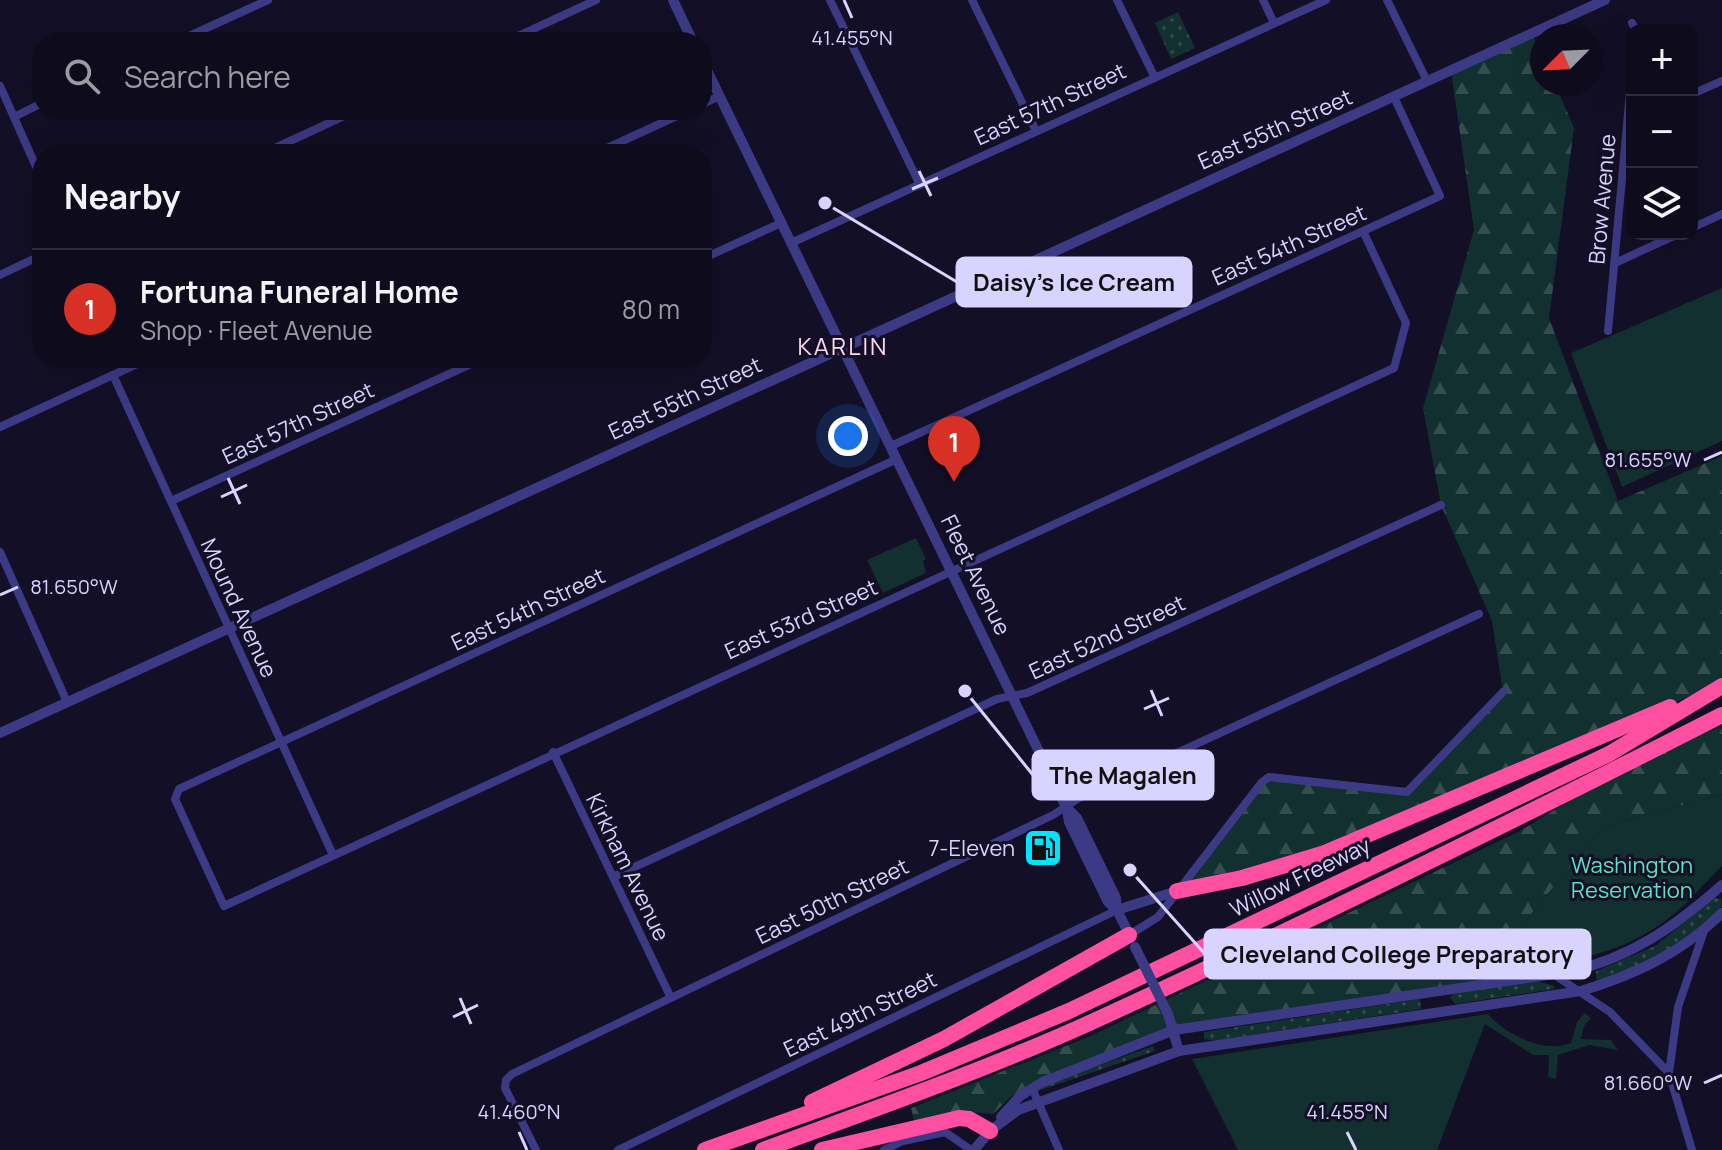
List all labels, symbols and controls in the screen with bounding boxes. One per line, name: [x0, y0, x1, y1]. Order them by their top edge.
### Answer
text: 41.455°N: [811, 24, 893, 51]
north arrow: [1530, 24, 1602, 96]
map controls: [1626, 24, 1698, 240]
button: +: [1626, 24, 1698, 96]
search box: [32, 32, 712, 120]
icon: search: [60, 54, 104, 98]
text: Search here: [124, 56, 291, 97]
street label: East 57th Street: [969, 56, 1131, 152]
street label: East 55th Street: [1193, 81, 1357, 176]
button: −: [1626, 96, 1698, 168]
street label: Brow Avenue: [1581, 133, 1623, 265]
button: layers: [1626, 168, 1698, 240]
text: Nearby: [64, 173, 180, 219]
street label: East 54th Street: [1207, 197, 1371, 292]
callout: Daisy's Ice Cream: [957, 258, 1191, 306]
text: Daisy's Ice Cream: [973, 265, 1175, 298]
text: Fortuna Funeral Home: [140, 271, 459, 312]
text: 1: [84, 291, 96, 327]
text: 80 m: [622, 291, 680, 327]
text: Shop · Fleet Avenue: [140, 312, 373, 348]
district label: KARLIN: [798, 329, 888, 362]
street label: East 55th Street: [604, 349, 767, 447]
street label: East 57th Street: [217, 375, 379, 471]
your location: [828, 416, 868, 456]
pin: 1: [928, 416, 980, 482]
text: 81.655°W: [1605, 446, 1692, 473]
street label: Fleet Avenue: [934, 510, 1018, 640]
street label: Mound Avenue: [194, 534, 284, 683]
street label: East 54th Street: [446, 560, 610, 658]
street label: East 53rd Street: [720, 572, 882, 666]
text: 81.650°W: [30, 573, 118, 600]
street label: East 52nd Street: [1024, 588, 1190, 686]
callout: The Magalen: [1033, 751, 1213, 799]
text: The Magalen: [1049, 758, 1197, 791]
street label: Kirkham Avenue: [579, 788, 677, 946]
fuel station icon: 7-Eleven: [1022, 827, 1064, 869]
street label: Willow Freeway: [1225, 830, 1376, 924]
place label: 7-Eleven: [929, 833, 1015, 863]
park label: Washington Reservation: [1571, 850, 1693, 905]
street label: East 50th Street: [751, 851, 914, 951]
callout: Cleveland College Preparatory: [1205, 930, 1590, 978]
text: Cleveland College Preparatory: [1221, 937, 1574, 970]
street label: East 49th Street: [778, 964, 942, 1064]
text: 81.660°W: [1604, 1069, 1692, 1096]
text: 41.460°N: [478, 1098, 560, 1125]
text: 41.455°N: [1306, 1098, 1388, 1125]

